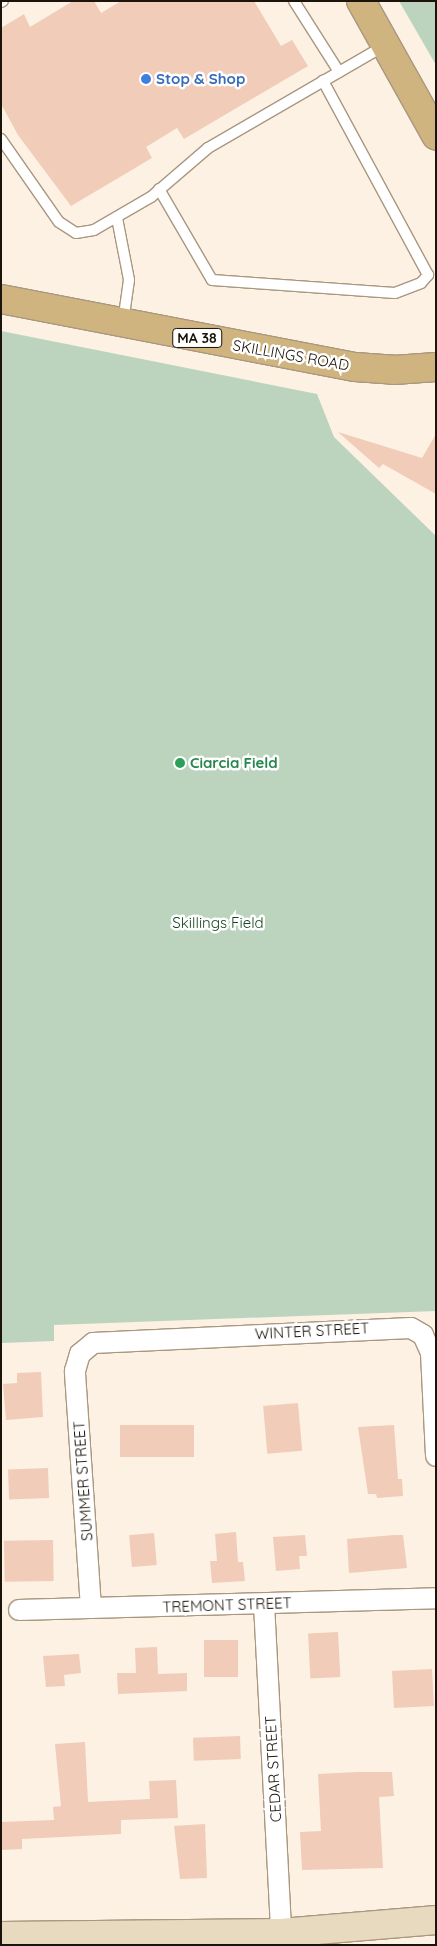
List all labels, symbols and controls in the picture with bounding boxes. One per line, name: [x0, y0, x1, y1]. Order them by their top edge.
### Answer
place label: Stop & Shop: [156, 70, 245, 88]
marker: Stop & Shop: [140, 73, 152, 85]
road number: MA 38: [172, 326, 222, 349]
street label: SKILLINGS ROAD: [231, 336, 351, 374]
place label: Ciarcia Field: [190, 754, 278, 772]
marker: Ciarcia Field: [174, 757, 186, 769]
park label: Skillings Field: [172, 914, 264, 932]
street label: WINTER STREET: [254, 1319, 370, 1343]
street label: SUMMER STREET: [70, 1420, 96, 1542]
street label: TREMONT STREET: [162, 1594, 292, 1616]
street label: CEDAR STREET: [261, 1715, 285, 1823]

